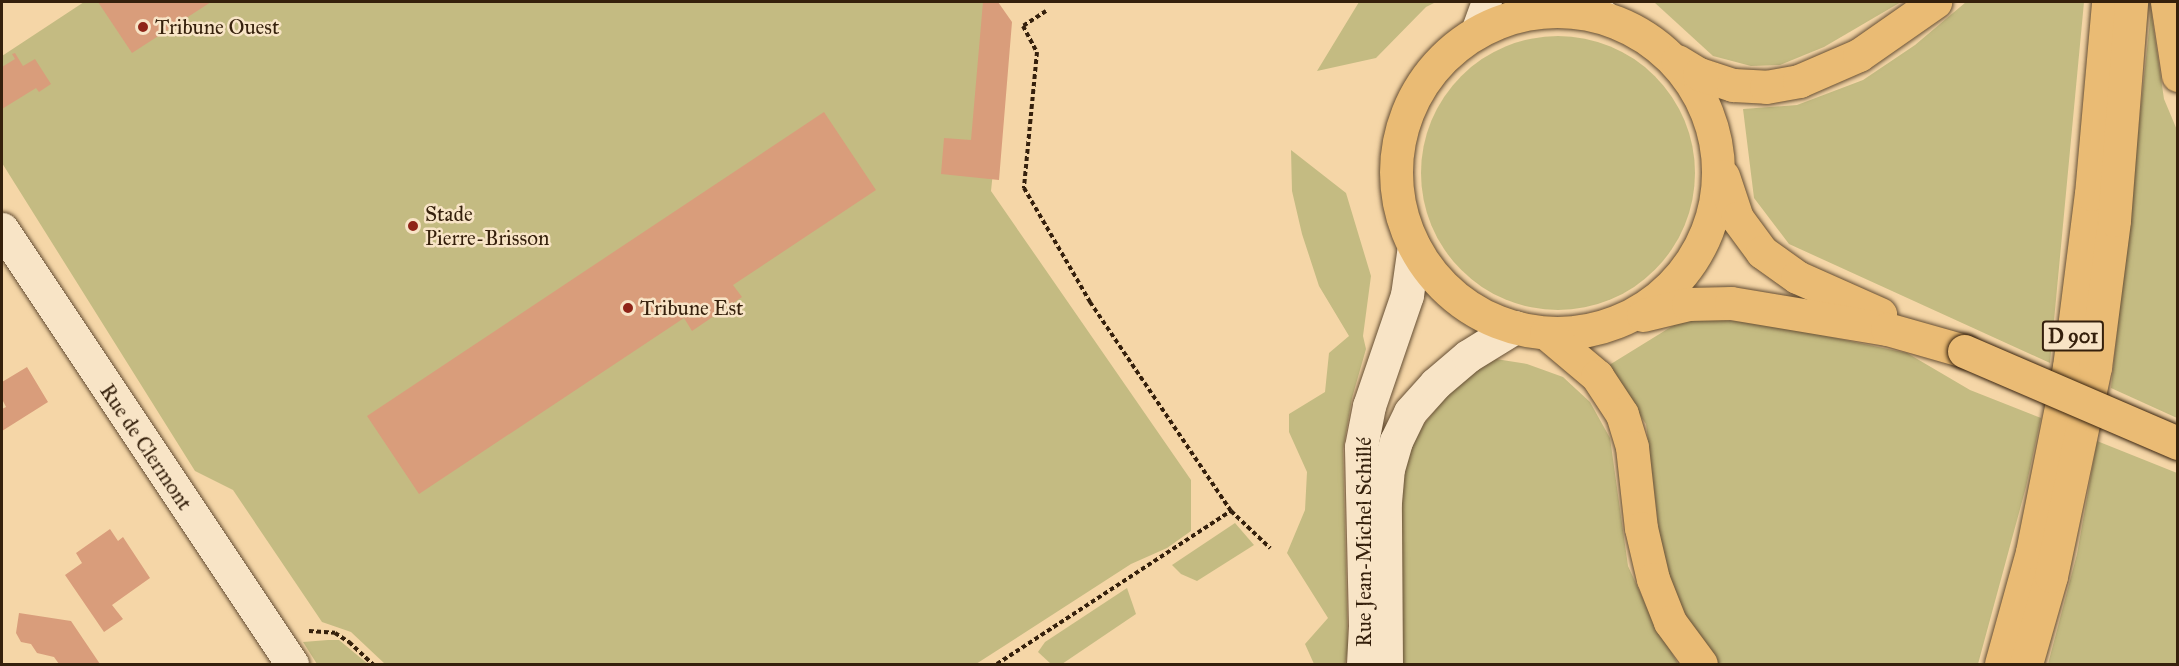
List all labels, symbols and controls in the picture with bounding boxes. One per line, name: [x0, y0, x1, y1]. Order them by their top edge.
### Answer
place label: Tribune Ouest: [155, 14, 279, 40]
marker: Tribune Ouest: [136, 20, 150, 34]
place label: Stade Pierre-Brisson: [425, 201, 549, 251]
marker: Stade Pierre-Brisson: [406, 219, 420, 233]
place label: Tribune Est: [640, 295, 744, 321]
marker: Tribune Est: [621, 301, 635, 315]
road number: D 901: [2042, 319, 2104, 353]
street label: Rue de Clermont: [95, 379, 197, 515]
street label: Rue Jean-Michel Schillé: [1351, 437, 1377, 647]

